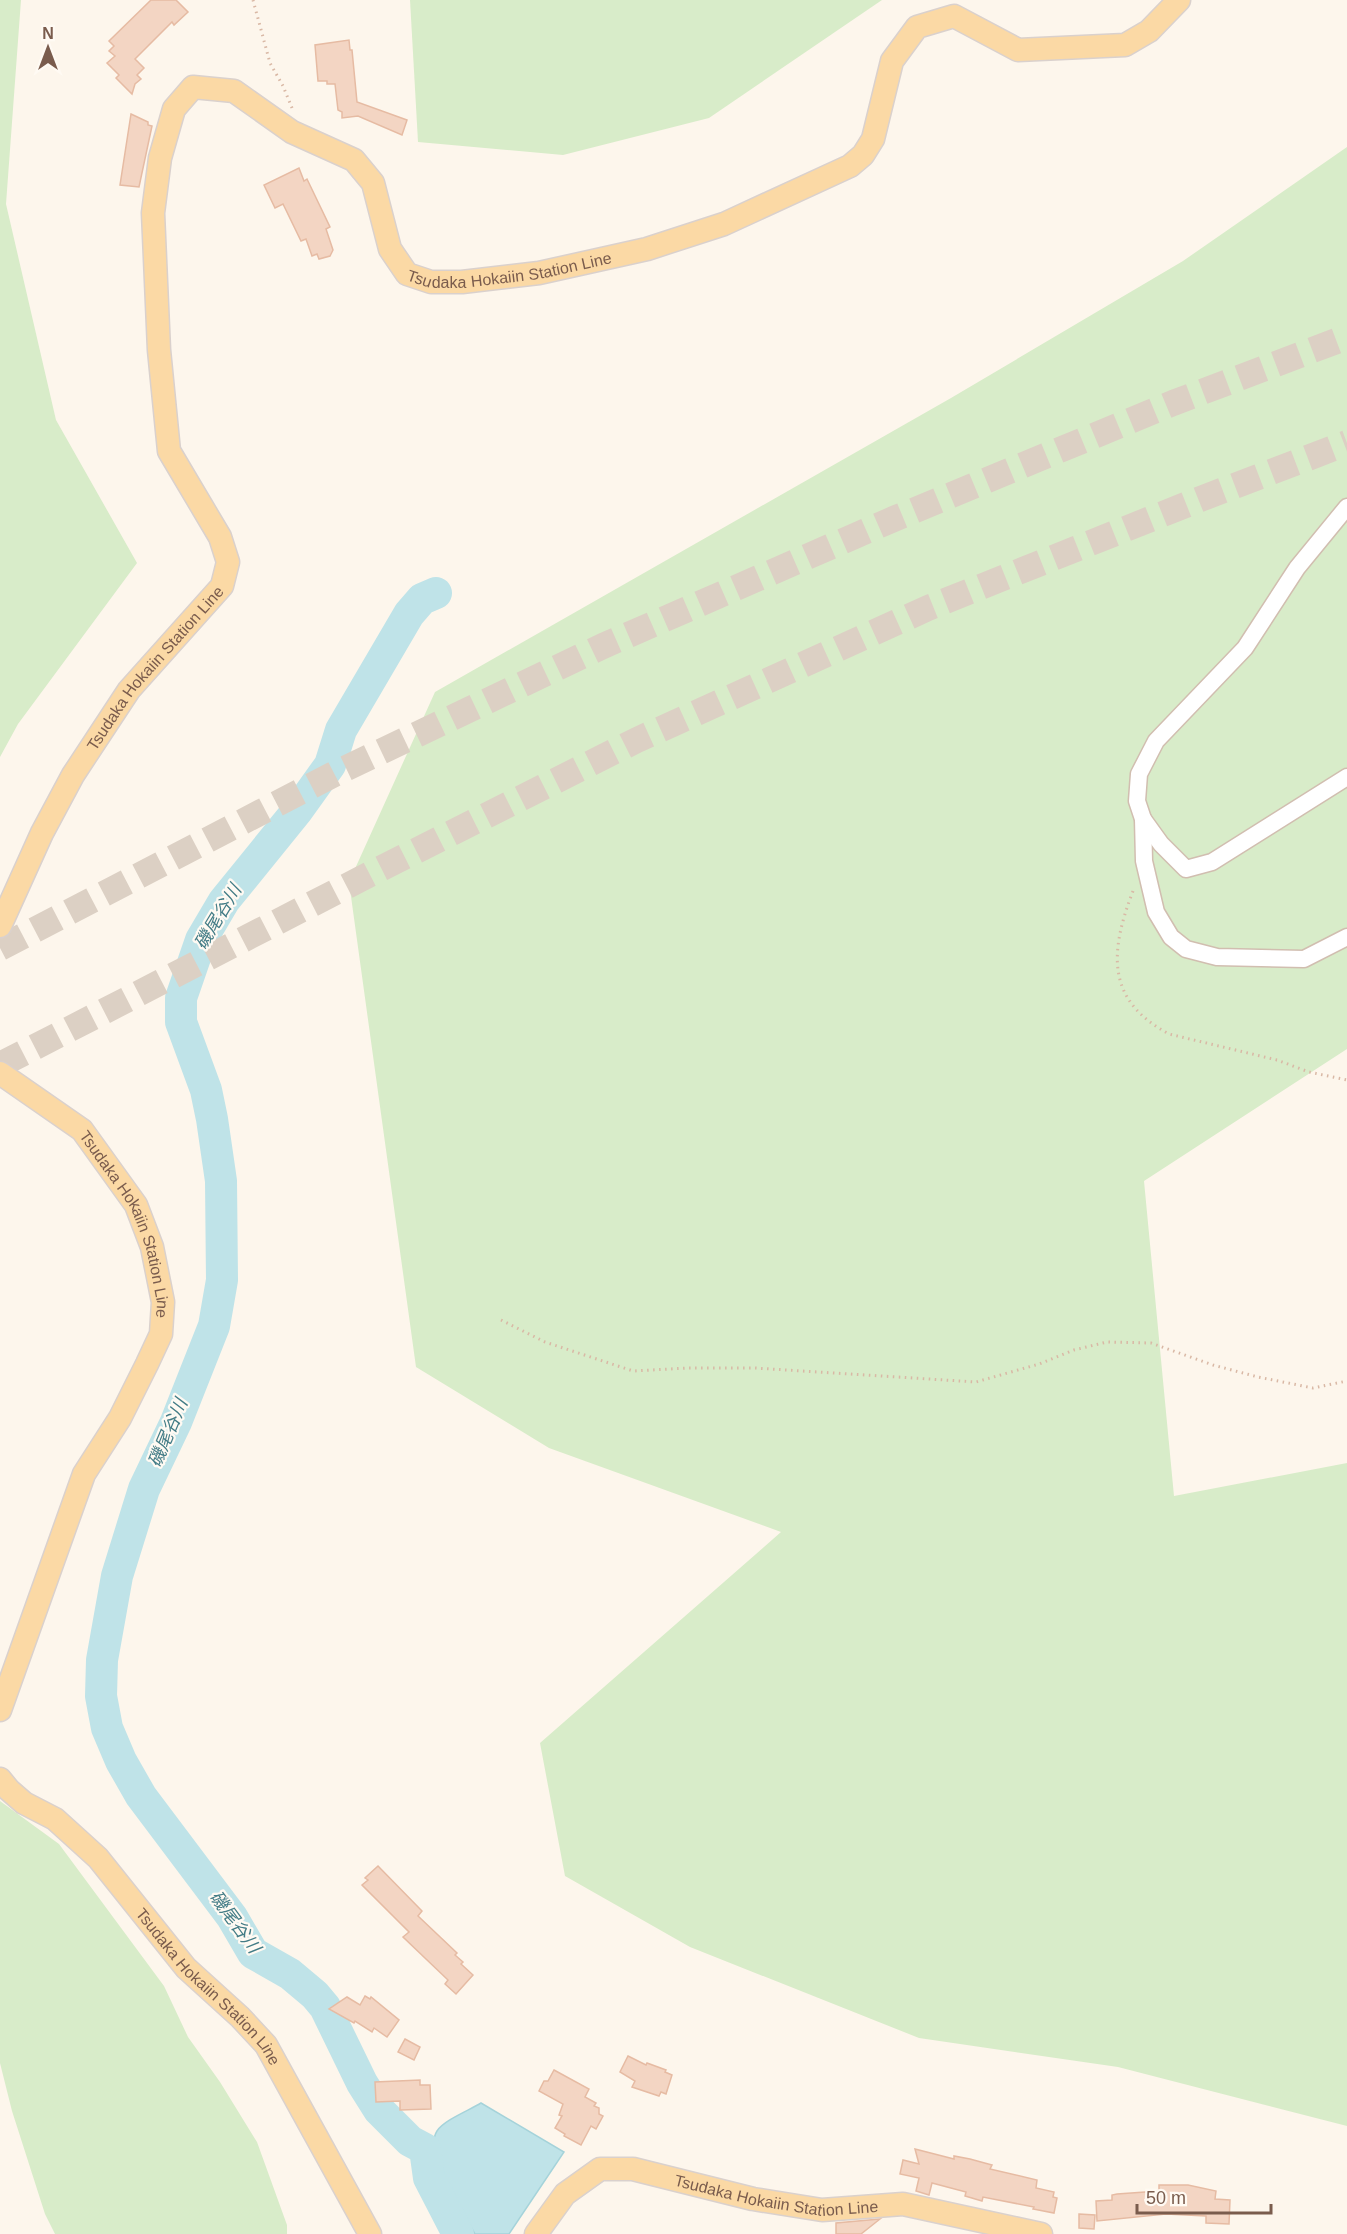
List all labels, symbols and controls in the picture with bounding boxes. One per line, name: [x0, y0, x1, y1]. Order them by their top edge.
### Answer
north arrow: [18, 18, 78, 78]
text: N: [42, 25, 54, 42]
street label: Tsudaka Hokaiin Station Line: [405, 249, 613, 291]
street label: Tsudaka Hokaiin Station Line: [83, 582, 226, 753]
water label: 磯尾谷川: [191, 879, 246, 953]
street label: Tsudaka Hokaiin Station Line: [77, 1127, 172, 1319]
water label: 磯尾谷川: [145, 1394, 192, 1470]
water label: 磯尾谷川: [206, 1887, 265, 1959]
street label: Tsudaka Hokaiin Station Line: [133, 1905, 284, 2068]
street label: Tsudaka Hokaiin Station Line: [673, 2171, 879, 2219]
scale bar: [1137, 2177, 1270, 2215]
text: 50 m: [1146, 2188, 1186, 2208]

